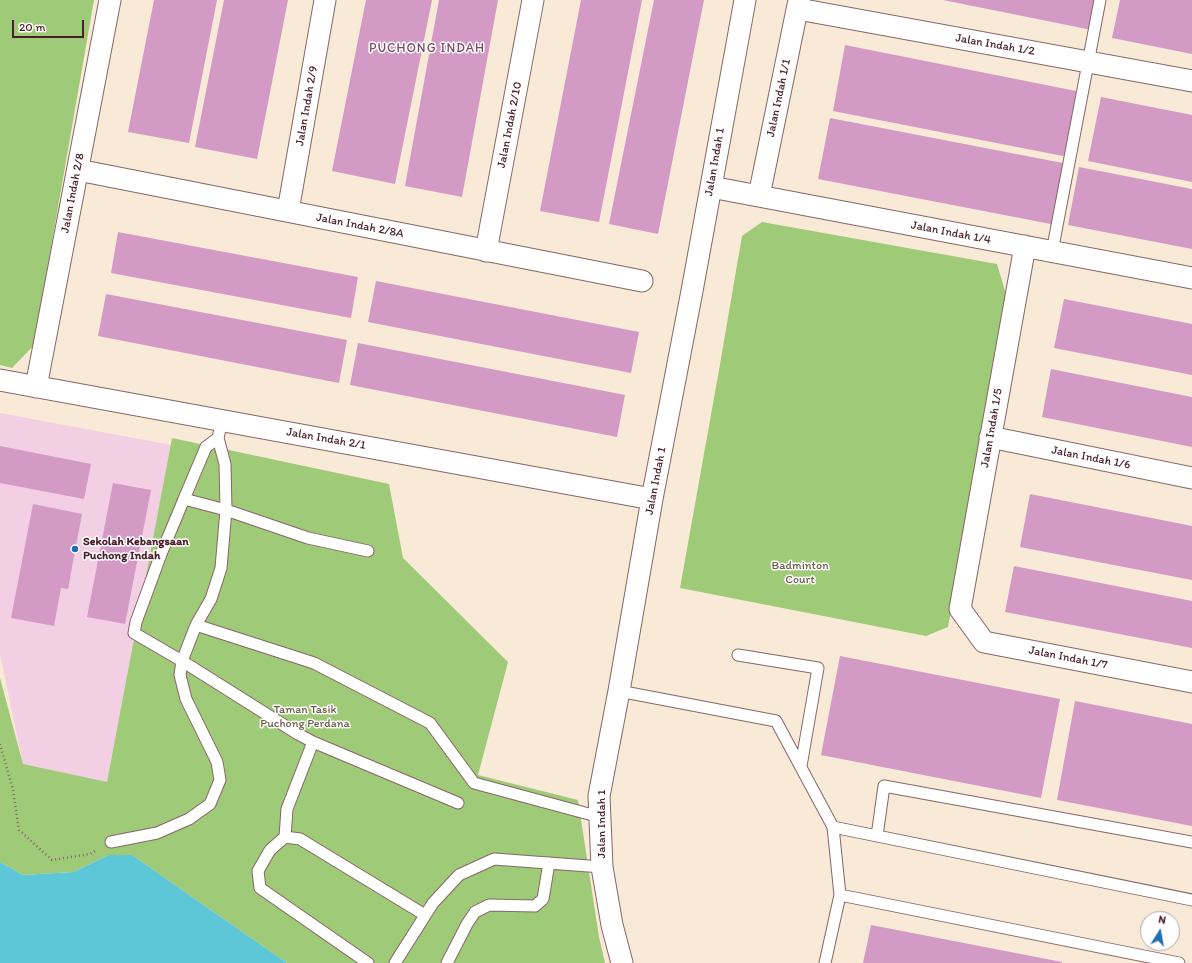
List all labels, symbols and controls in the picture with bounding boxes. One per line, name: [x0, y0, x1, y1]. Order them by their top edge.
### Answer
scale bar: [14, 12, 86, 38]
text: 20 m: [19, 20, 46, 34]
street label: Jalan Indah 1/2: [954, 31, 1036, 59]
district label: PUCHONG INDAH: [369, 41, 485, 57]
street label: Jalan Indah 1/1: [764, 58, 794, 138]
street label: Jalan Indah 2/9: [293, 65, 321, 147]
street label: Jalan Indah 2/10: [495, 81, 525, 169]
street label: Jalan Indah 1: [702, 127, 728, 197]
street label: Jalan Indah 2/8: [58, 152, 88, 234]
street label: Jalan Indah 2/8A: [315, 210, 405, 242]
street label: Jalan Indah 1/4: [910, 218, 992, 248]
street label: Jalan Indah 1/5: [978, 387, 1006, 469]
street label: Jalan Indah 2/1: [285, 425, 367, 453]
street label: Jalan Indah 1/6: [1050, 443, 1132, 473]
street label: Jalan Indah 1: [642, 446, 670, 516]
place label: Sekolah Kebangsaan Puchong Indah: [83, 535, 189, 563]
marker: Sekolah Kebangsaan Puchong Indah: [70, 544, 80, 554]
park label: Badminton Court: [771, 559, 829, 587]
street label: Jalan Indah 1/7: [1027, 643, 1109, 673]
park label: Taman Tasik Puchong Perdana: [260, 703, 350, 731]
street label: Jalan Indah 1: [595, 790, 609, 858]
north arrow: [1140, 911, 1180, 951]
text: N: [1157, 913, 1167, 927]

